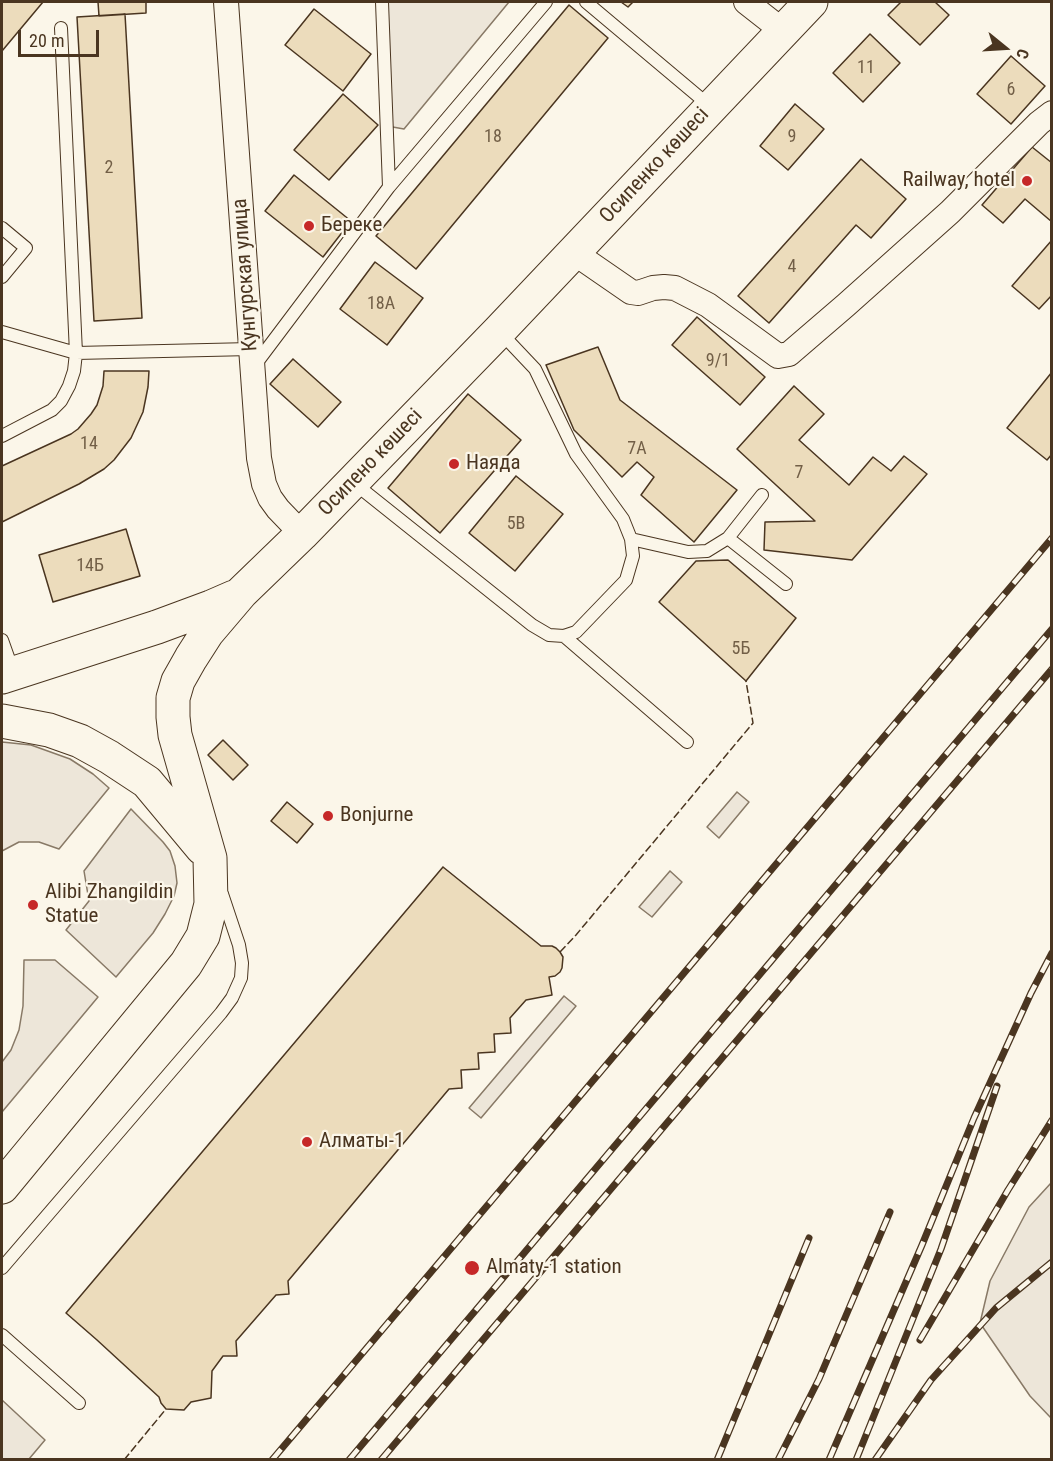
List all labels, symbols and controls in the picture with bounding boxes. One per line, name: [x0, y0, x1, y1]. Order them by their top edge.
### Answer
scale bar: [21, 18, 102, 56]
north arrow: [975, 18, 1035, 78]
text: 20 m: [29, 30, 64, 51]
text: С: [1012, 46, 1033, 61]
house number: 11: [857, 57, 875, 79]
house number: 6: [1007, 79, 1015, 101]
street label: Осипенко көшесі: [595, 103, 715, 229]
house number: 18: [484, 126, 502, 148]
house number: 9: [788, 126, 796, 148]
house number: 2: [105, 157, 113, 179]
place label: Railway, hotel: [902, 168, 1015, 194]
marker: Railway, hotel: [1020, 174, 1034, 188]
street label: Кунгурская улица: [228, 198, 264, 352]
place label: Береке: [321, 213, 382, 239]
marker: Береке: [302, 219, 316, 233]
house number: 4: [788, 256, 796, 278]
house number: 18А: [367, 293, 395, 315]
house number: 9/1: [706, 350, 730, 372]
street label: Осипено көшесі: [314, 404, 428, 522]
house number: 14: [80, 433, 98, 455]
house number: 7А: [627, 438, 647, 460]
place label: Наяда: [466, 451, 521, 477]
marker: Наяда: [447, 457, 461, 471]
house number: 7: [795, 462, 803, 484]
house number: 5В: [507, 513, 525, 535]
house number: 14Б: [76, 555, 104, 577]
house number: 5Б: [732, 638, 750, 660]
place label: Bonjurne: [340, 803, 413, 829]
marker: Bonjurne: [321, 809, 335, 823]
place label: Alibi Zhangildin Statue: [45, 880, 174, 930]
marker: Alibi Zhangildin Statue: [26, 898, 40, 912]
place label: Алматы-1: [319, 1129, 404, 1155]
marker: Алматы-1: [300, 1135, 314, 1149]
place label: Almaty-1 station: [486, 1255, 622, 1281]
marker: Almaty-1 station: [463, 1259, 481, 1277]

